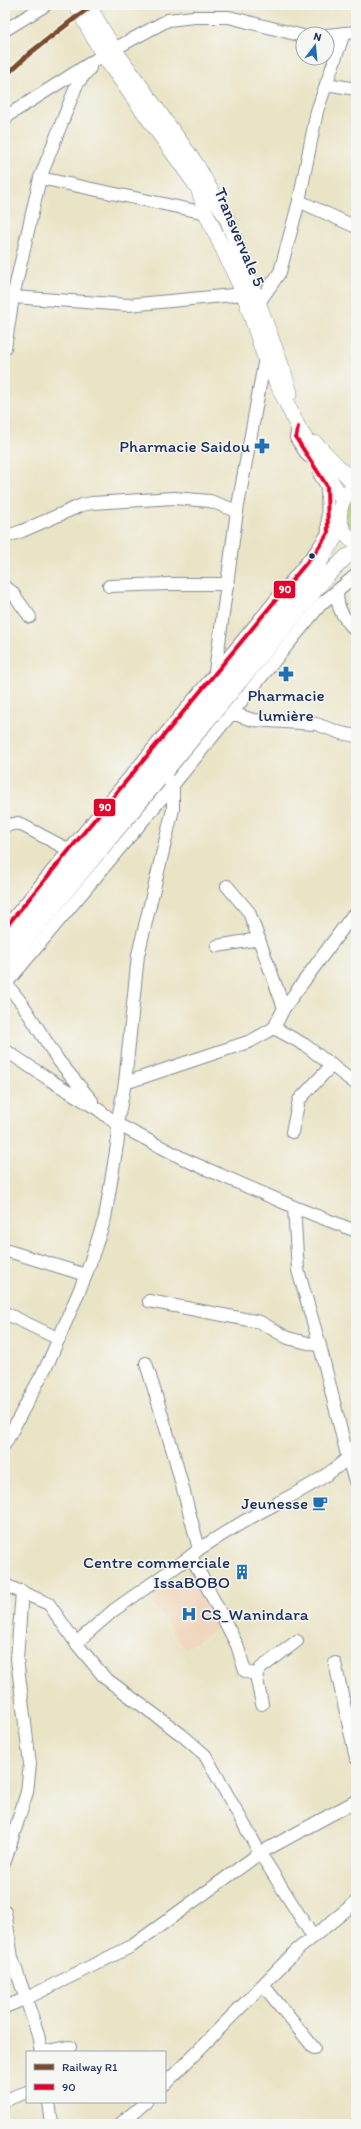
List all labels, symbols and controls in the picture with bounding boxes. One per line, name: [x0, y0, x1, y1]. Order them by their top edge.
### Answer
north arrow: [295, 26, 335, 66]
text: N: [312, 30, 323, 44]
street label: Transvervale 5: [210, 185, 270, 289]
place label: Pharmacie Saidou: [119, 436, 250, 456]
pharmacy icon: Pharmacie Saidou: [253, 437, 271, 455]
unlabelled marker: [307, 551, 317, 561]
line badge: 90: [273, 580, 296, 599]
text: 90: [279, 583, 291, 596]
pharmacy icon: Pharmacie lumière: [277, 665, 295, 683]
place label: Pharmacie lumière: [247, 685, 325, 725]
line badge: 90: [93, 798, 116, 817]
text: 90: [99, 801, 111, 814]
place label: Jeunesse: [241, 1493, 308, 1513]
cafe icon: Jeunesse: [311, 1494, 329, 1512]
place label: Centre commerciale IssaBOBO: [83, 1552, 230, 1592]
building icon: Centre commerciale IssaBOBO: [233, 1563, 251, 1581]
place label: CS_Wanindara: [201, 1604, 309, 1624]
hospital icon: CS_Wanindara: [180, 1605, 198, 1623]
legend: [26, 2051, 166, 2103]
text: Railway R1: [62, 2060, 118, 2074]
text: 90: [62, 2080, 76, 2094]

